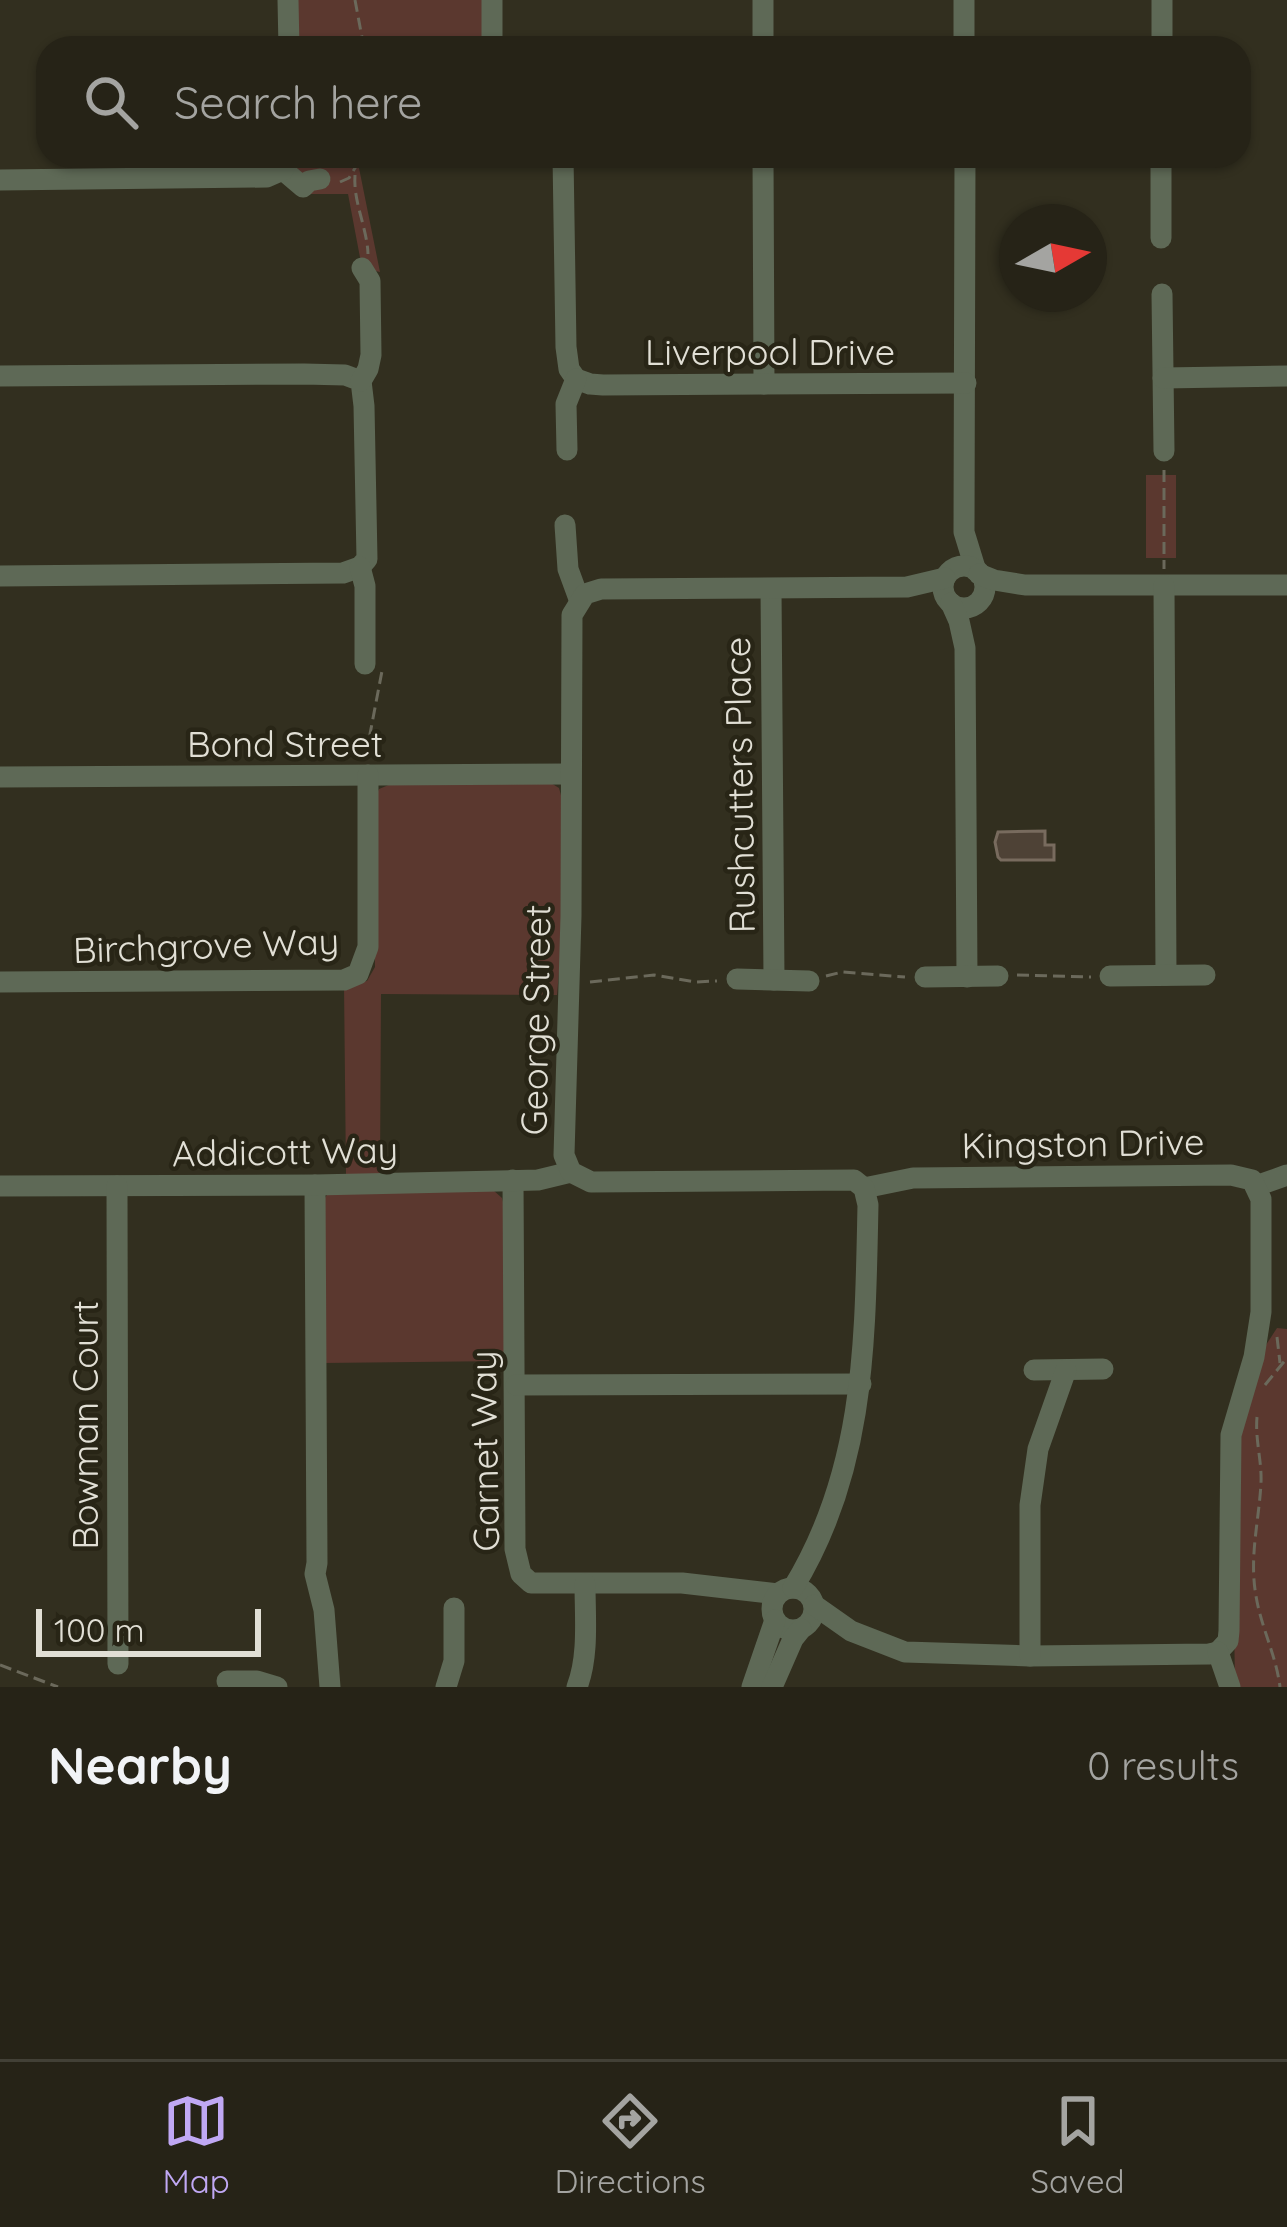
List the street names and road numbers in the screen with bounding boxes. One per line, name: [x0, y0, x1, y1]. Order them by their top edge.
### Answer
street label: Liverpool Drive: [645, 329, 895, 374]
street label: Rushcutters Place: [714, 636, 764, 934]
street label: Bond Street: [187, 721, 383, 766]
street label: George Street: [510, 904, 560, 1136]
street label: Birchgrove Way: [72, 918, 340, 972]
street label: Kingston Drive: [961, 1118, 1205, 1168]
street label: Addicott Way: [172, 1127, 398, 1175]
street label: Bowman Court: [62, 1300, 107, 1550]
street label: Garnet Way: [460, 1350, 508, 1552]

